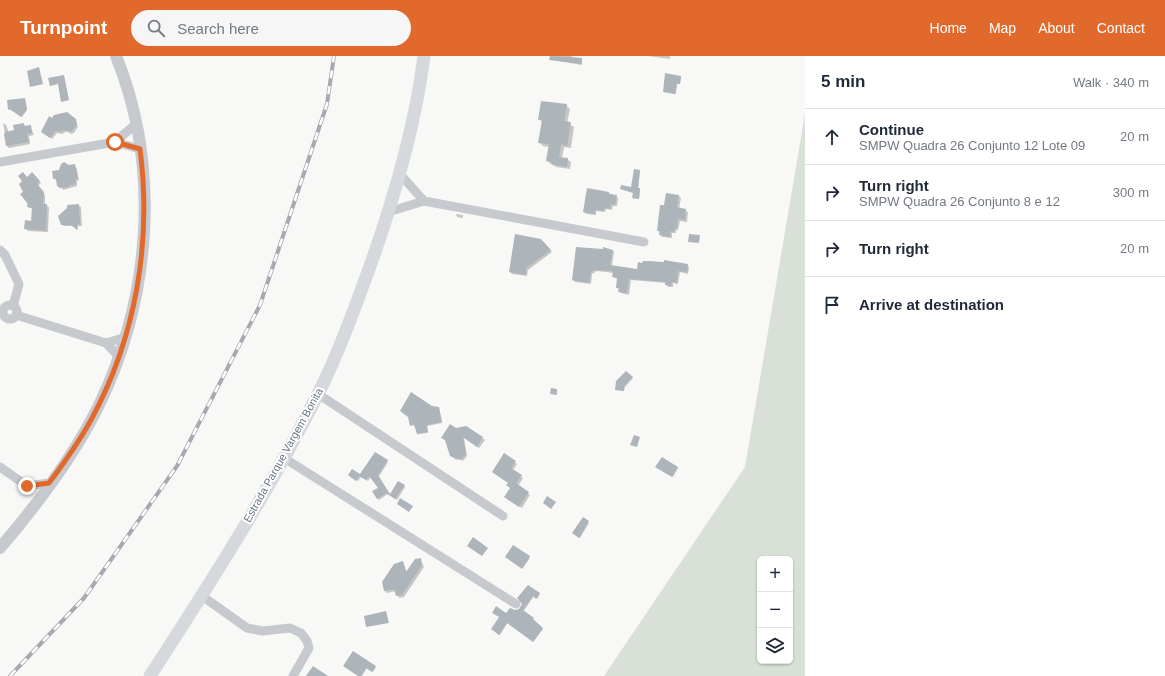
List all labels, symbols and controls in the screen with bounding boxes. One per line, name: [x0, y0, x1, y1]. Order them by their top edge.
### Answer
search box: [131, 10, 411, 46]
text: Turnpoint: [20, 17, 107, 38]
icon: search: [145, 17, 167, 39]
text: Search here: [177, 20, 259, 37]
text: Home: [930, 20, 967, 36]
text: Map: [989, 20, 1016, 36]
text: About: [1038, 20, 1075, 36]
text: Contact: [1097, 20, 1145, 36]
text: 5 min: [821, 72, 865, 91]
text: Walk · 340 m: [1073, 75, 1149, 90]
text: Continue: [859, 121, 924, 138]
icon: ahead: [821, 126, 843, 148]
text: 20 m: [1120, 129, 1149, 144]
route start: [106, 133, 124, 151]
text: SMPW Quadra 26 Conjunto 12 Lote 09: [859, 138, 1085, 153]
text: Turn right: [859, 177, 929, 194]
icon: right: [821, 182, 843, 204]
text: 300 m: [1113, 185, 1149, 200]
text: SMPW Quadra 26 Conjunto 8 e 12: [859, 194, 1060, 209]
icon: right: [821, 238, 843, 260]
text: Turn right: [859, 240, 929, 257]
text: 20 m: [1120, 241, 1149, 256]
icon: arrive: [821, 294, 843, 316]
text: Arrive at destination: [859, 296, 1004, 313]
street label: Estrada Parque Vargem Bonita: [241, 385, 325, 524]
route end: [18, 477, 36, 495]
map controls: [757, 556, 793, 664]
button: +: [757, 556, 793, 592]
button: −: [757, 592, 793, 628]
button: layers: [757, 628, 793, 664]

